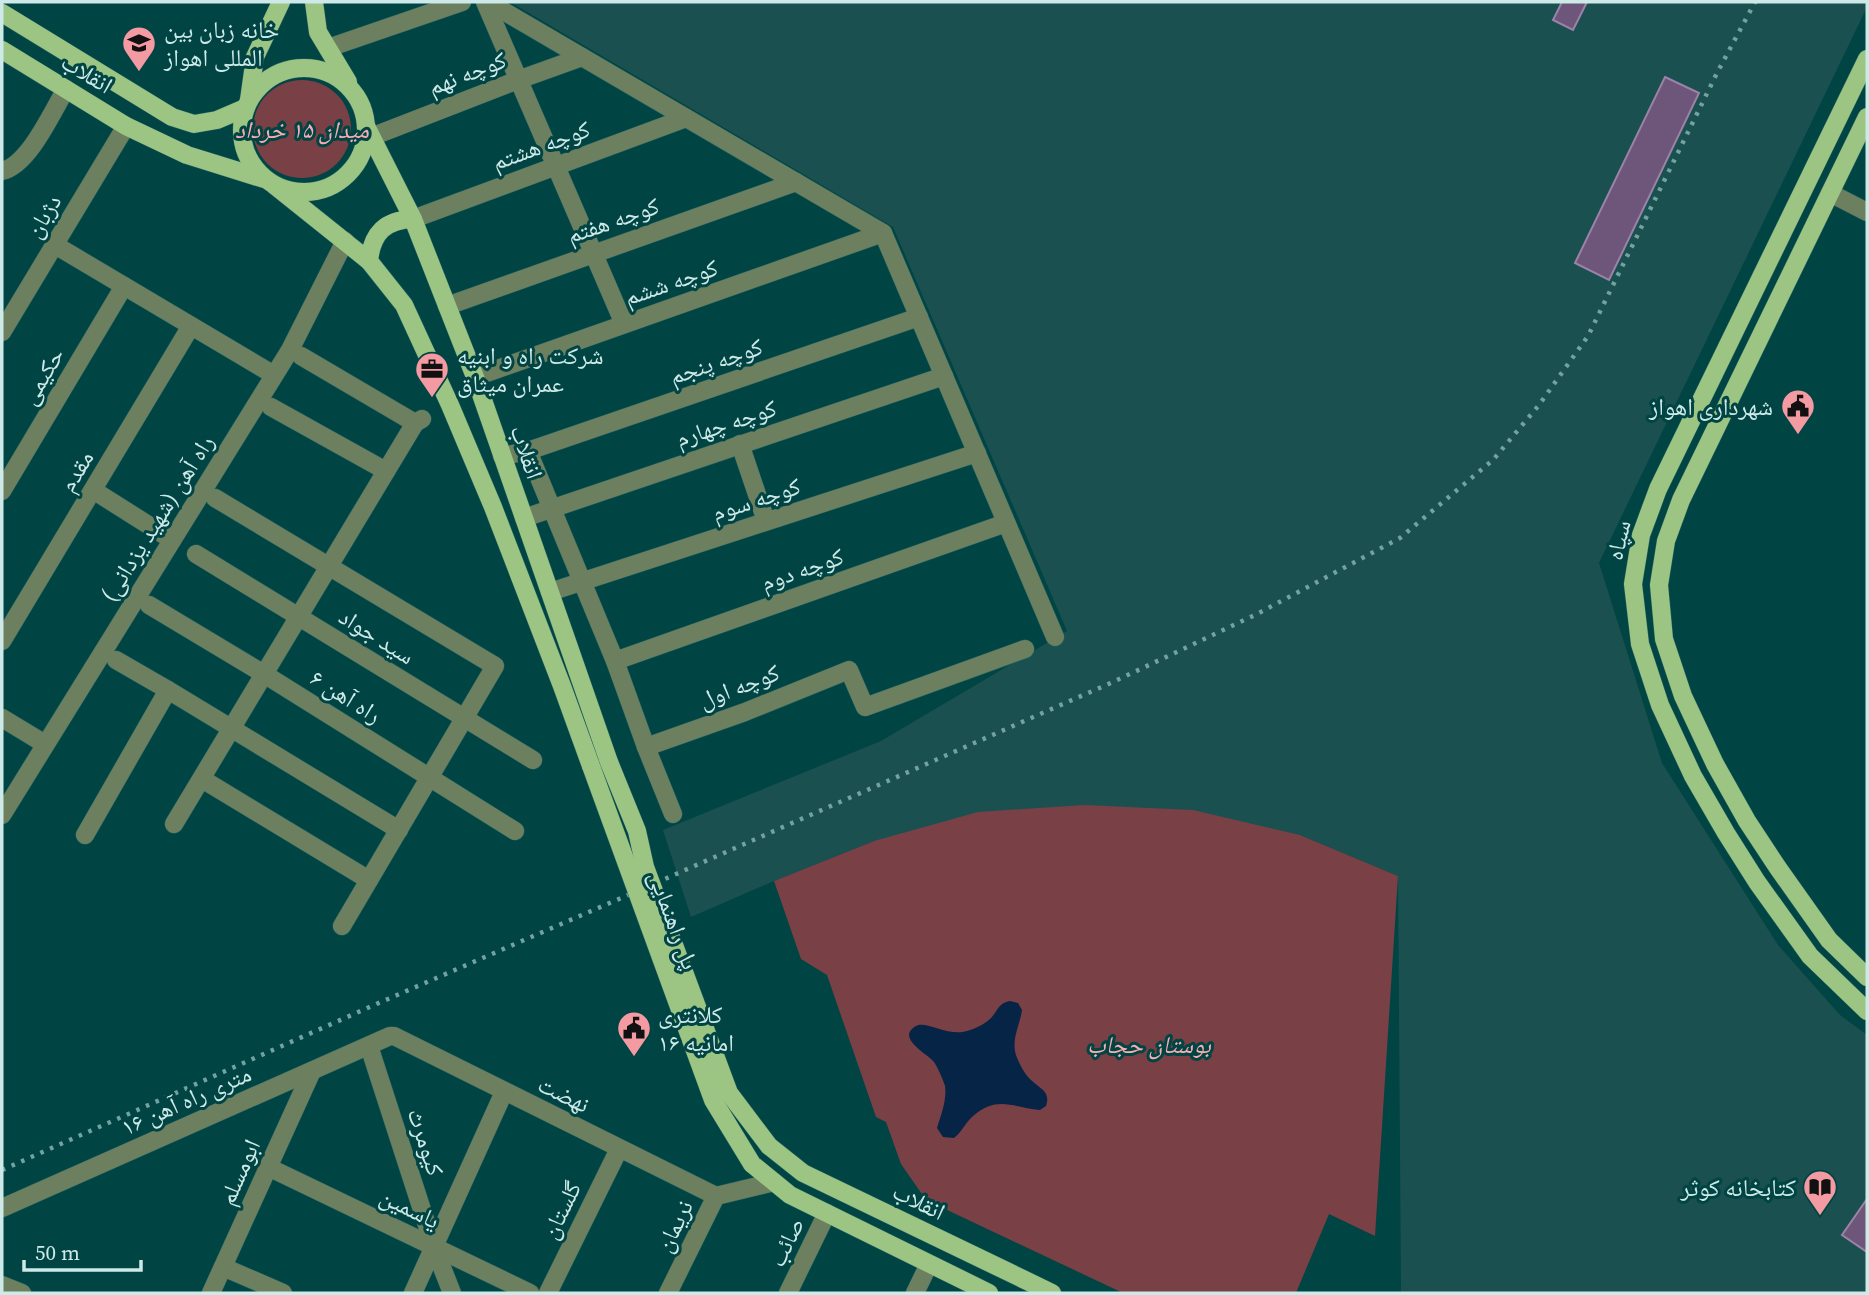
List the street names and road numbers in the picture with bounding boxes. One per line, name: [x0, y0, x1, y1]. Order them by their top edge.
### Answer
street label: کوچه نهم: [423, 43, 511, 103]
street label: انقلاب: [55, 45, 119, 101]
street label: کوچه هشتم: [487, 112, 595, 178]
street label: دژبان: [17, 188, 69, 244]
street label: کوچه هفتم: [562, 189, 664, 251]
street label: کوچه ششم: [620, 251, 722, 313]
street label: کوچه پنجم: [665, 330, 767, 392]
street label: حکیمی: [12, 341, 72, 411]
street label: کوچه چهارم: [671, 391, 781, 455]
street label: انقلاب: [502, 421, 552, 483]
street label: راه آهن (شهید یزدانی): [92, 428, 222, 608]
street label: مقدم: [51, 444, 101, 498]
street label: کوچه سوم: [707, 469, 805, 529]
street label: سپاه: [1597, 517, 1639, 563]
street label: کوچه دوم: [756, 539, 848, 599]
street label: سید جواد: [333, 600, 421, 672]
street label: کوچه اول: [694, 656, 784, 716]
street label: راه آهن ۶: [304, 661, 388, 731]
street label: پل راهنمایی: [641, 866, 707, 974]
street label: ۱۶ متری راه آهن: [116, 1057, 256, 1143]
street label: نهضت: [532, 1067, 596, 1121]
street label: کیومرث: [400, 1104, 452, 1180]
street label: ابومسلم: [210, 1134, 268, 1210]
street label: انقلاب: [887, 1174, 951, 1228]
street label: گلستان: [533, 1176, 589, 1244]
street label: یاسمین: [375, 1179, 445, 1237]
street label: نریمان: [647, 1194, 701, 1258]
street label: صائب: [760, 1212, 812, 1272]

